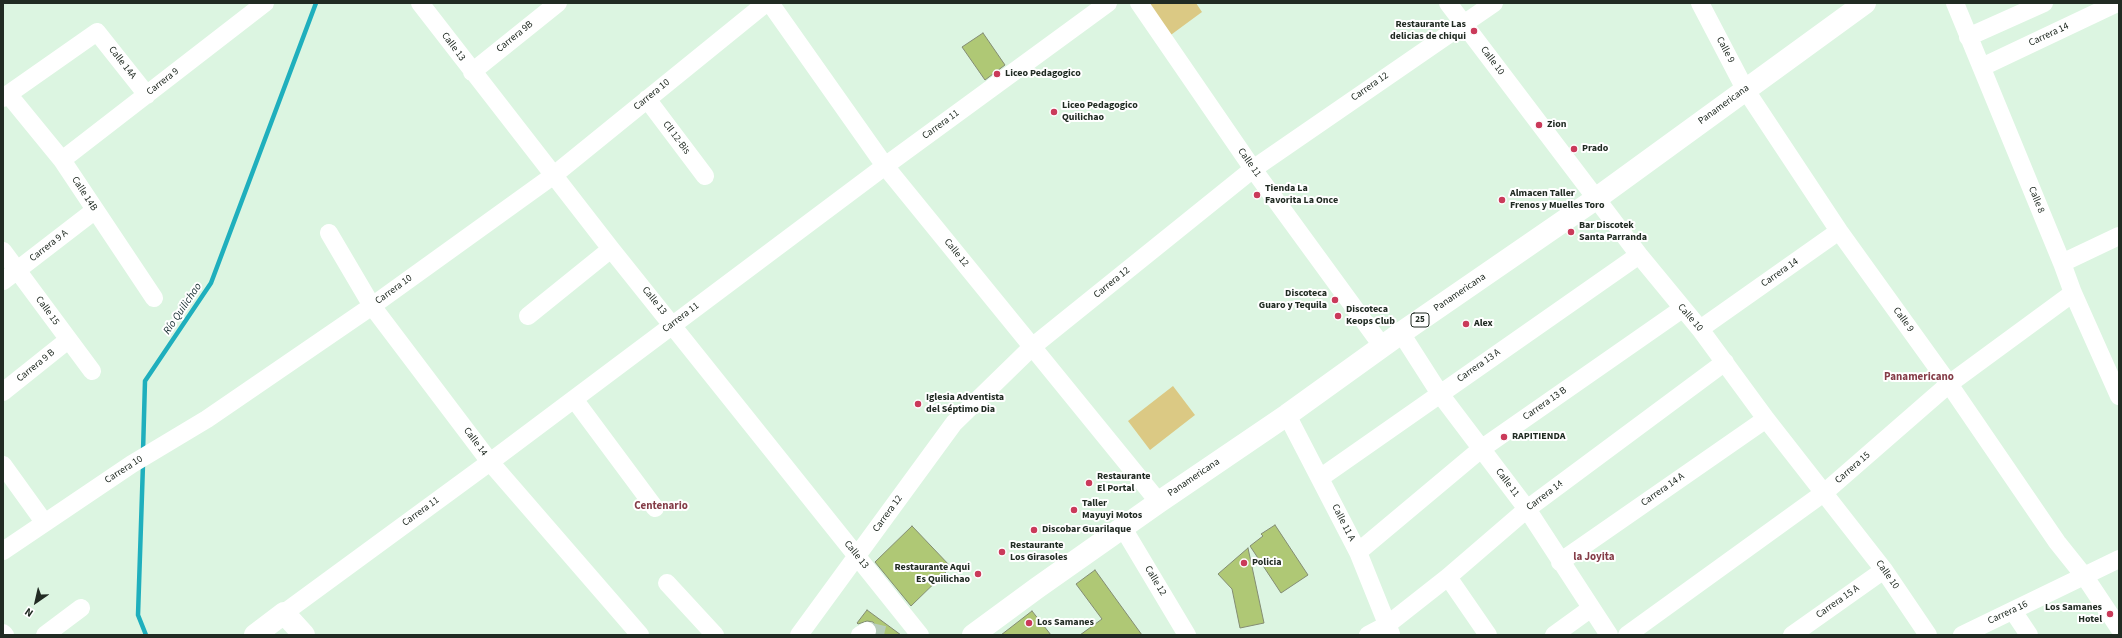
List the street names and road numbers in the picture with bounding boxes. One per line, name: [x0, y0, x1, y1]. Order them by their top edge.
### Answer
street label: Carrera 9B: [494, 19, 536, 55]
street label: Carrera 14: [2027, 21, 2071, 49]
street label: Calle 13: [438, 30, 468, 64]
street label: Calle 9: [1713, 35, 1737, 65]
street label: Calle 14A: [106, 44, 138, 82]
street label: Calle 10: [1477, 44, 1507, 78]
street label: Carrera 9: [144, 66, 182, 98]
street label: Carrera 12: [1349, 70, 1391, 104]
street label: Carrera 10: [632, 77, 672, 113]
street label: Panamericana: [1696, 83, 1752, 127]
street label: Carrera 11: [920, 108, 962, 142]
street label: Cll 12-Bis: [660, 119, 692, 157]
street label: Calle 11: [1235, 146, 1263, 180]
street label: Calle 14B: [68, 175, 100, 213]
street label: Calle 8: [2025, 185, 2047, 215]
street label: Carrera 9 A: [27, 227, 71, 265]
street label: Calle 12: [941, 236, 971, 270]
street label: Carrera 14: [1759, 256, 1801, 290]
street label: Carrera 12: [1092, 265, 1132, 301]
street label: Panamericana: [1432, 271, 1488, 315]
street label: Carrera 10: [373, 273, 415, 307]
street label: Calle 13: [639, 284, 669, 318]
street label: Calle 15: [33, 294, 61, 328]
street label: Carrera 11: [660, 300, 702, 336]
street label: Calle 10: [1675, 302, 1705, 334]
street label: Calle 9: [1890, 305, 1916, 335]
road number: 25: [1411, 313, 1429, 327]
street label: Carrera 9 B: [14, 347, 58, 385]
street label: Carrera 13 A: [1455, 347, 1503, 385]
street label: Carrera 13 B: [1521, 385, 1569, 423]
street label: Calle 14: [460, 425, 490, 459]
street label: Carrera 15: [1833, 449, 1873, 487]
street label: Carrera 10: [103, 453, 145, 487]
street label: Panamericana: [1166, 456, 1222, 500]
street label: Calle 11: [1492, 466, 1522, 500]
street label: Carrera 14 A: [1639, 471, 1687, 509]
street label: Carrera 14: [1524, 478, 1566, 514]
street label: Carrera 12: [871, 493, 905, 535]
street label: Carrera 11: [400, 495, 442, 529]
street label: Calle 11 A: [1329, 502, 1357, 544]
street label: Calle 13: [841, 538, 871, 572]
street label: Calle 10: [1873, 558, 1901, 592]
street label: Calle 12: [1141, 564, 1169, 598]
street label: Carrera 15 A: [1814, 583, 1862, 621]
street label: Carrera 16: [1986, 599, 2030, 627]

